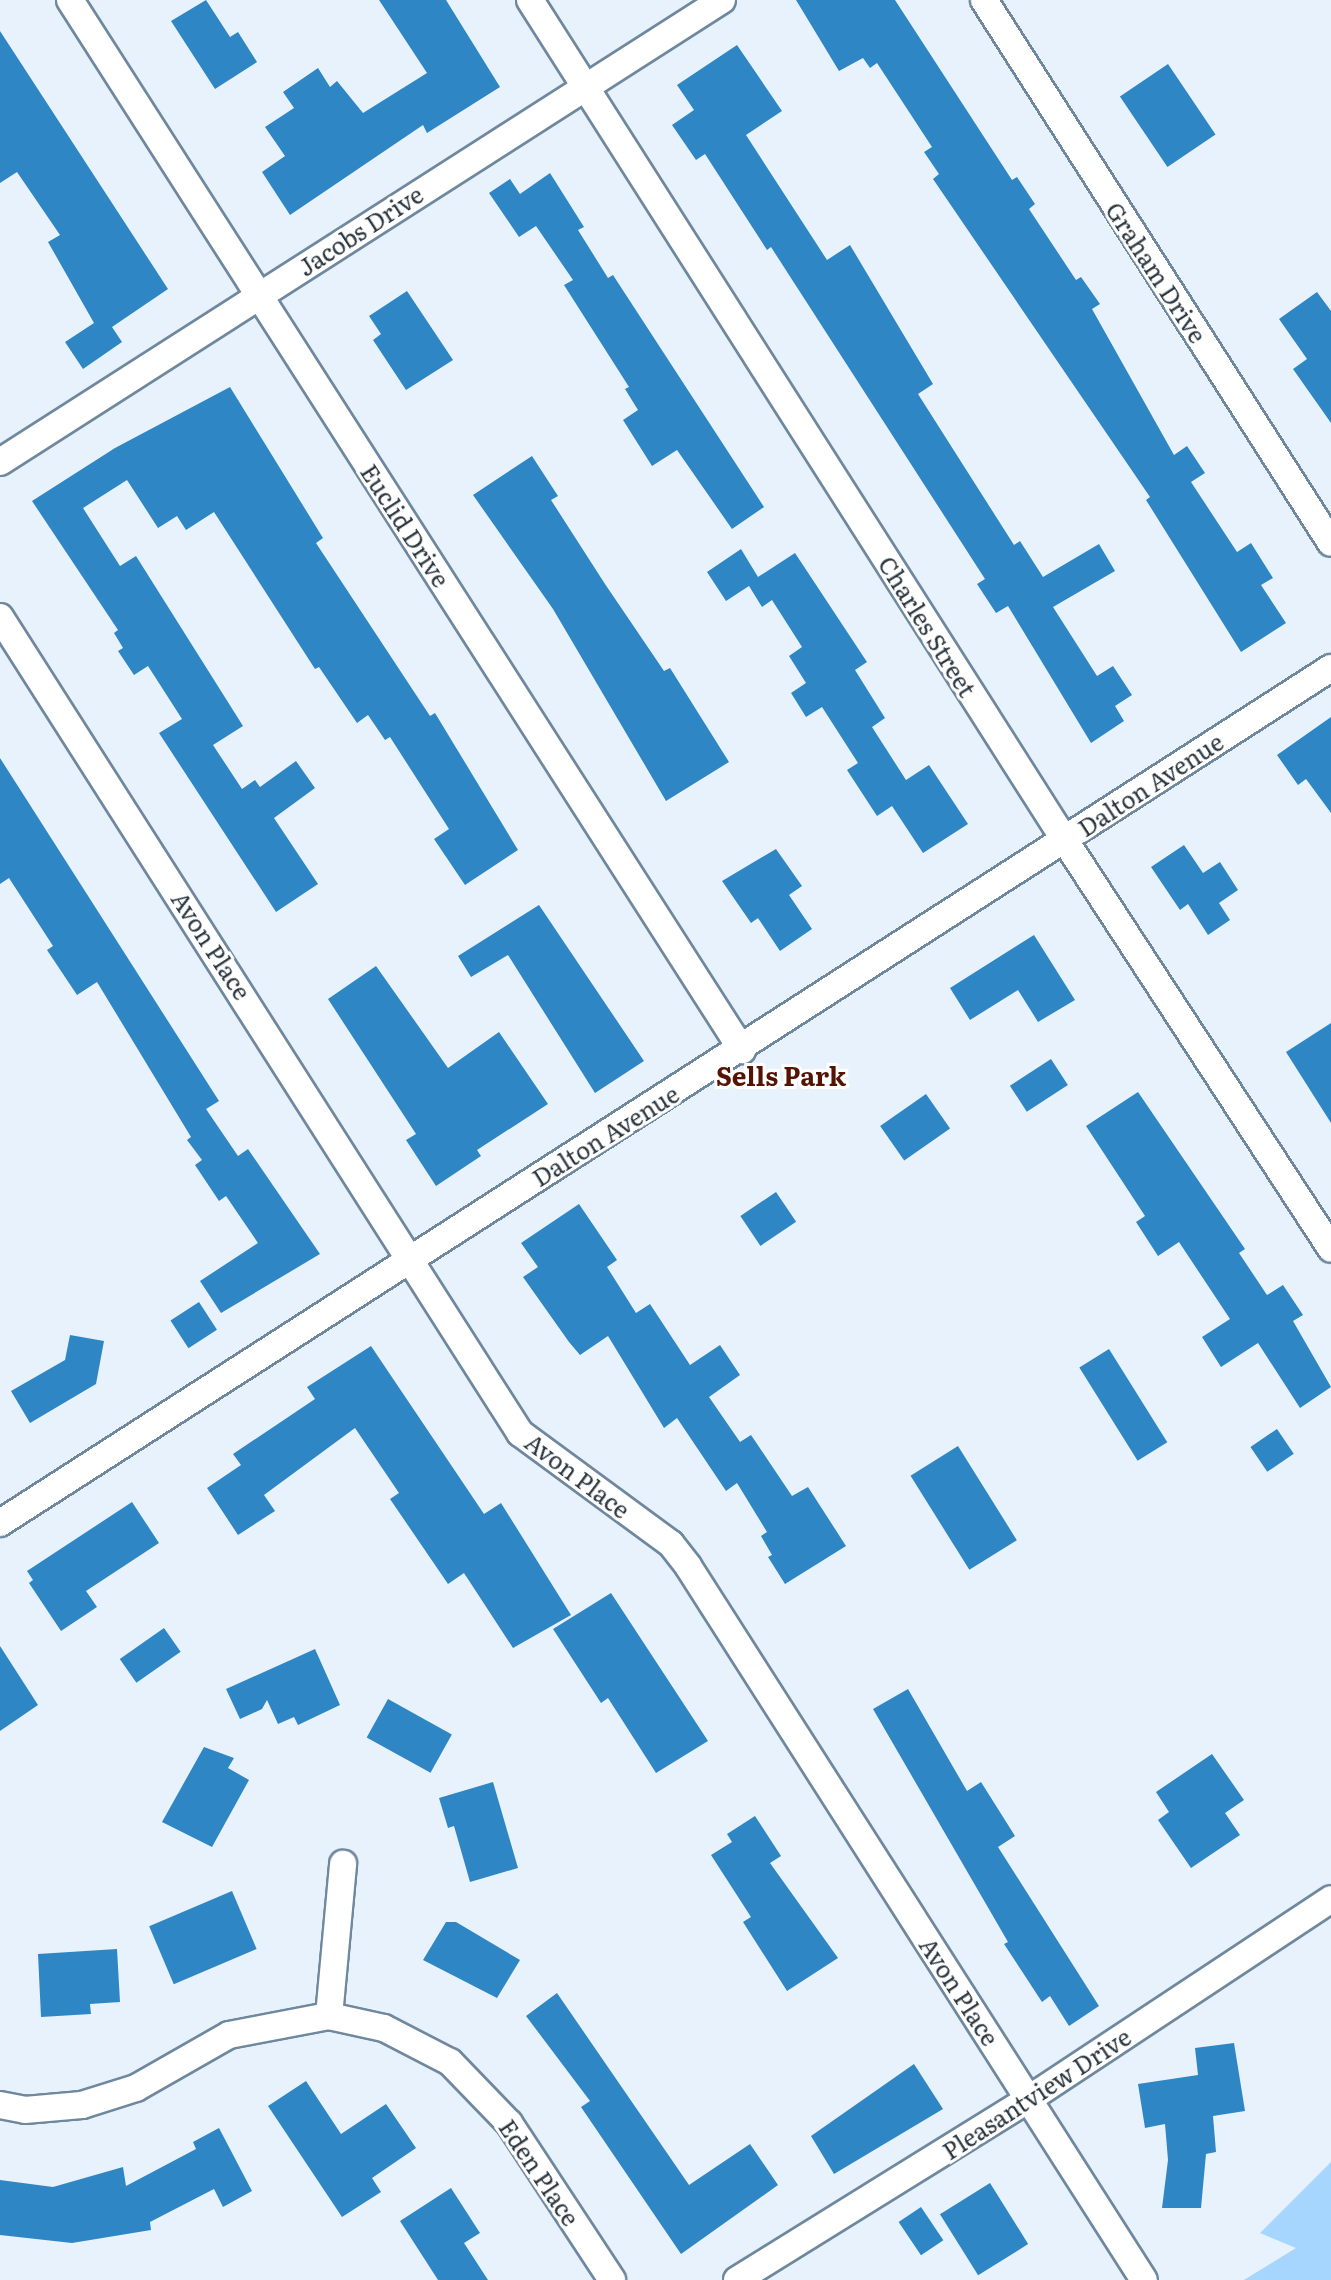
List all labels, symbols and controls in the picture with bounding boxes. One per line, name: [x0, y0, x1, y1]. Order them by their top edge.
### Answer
street label: Jacobs Drive: [292, 179, 428, 281]
street label: Graham Drive: [1101, 196, 1213, 348]
street label: Euclid Drive: [356, 458, 456, 592]
street label: Charles Street: [873, 550, 983, 702]
street label: Dalton Avenue: [1072, 726, 1228, 842]
street label: Avon Place: [166, 885, 258, 1005]
district label: Sells Park: [716, 1059, 846, 1091]
street label: Dalton Avenue: [526, 1078, 684, 1192]
street label: Avon Place: [520, 1426, 636, 1524]
street label: Avon Place: [914, 1931, 1006, 2051]
street label: Pleasantview Drive: [936, 2021, 1136, 2165]
street label: Eden Place: [494, 2113, 586, 2231]

